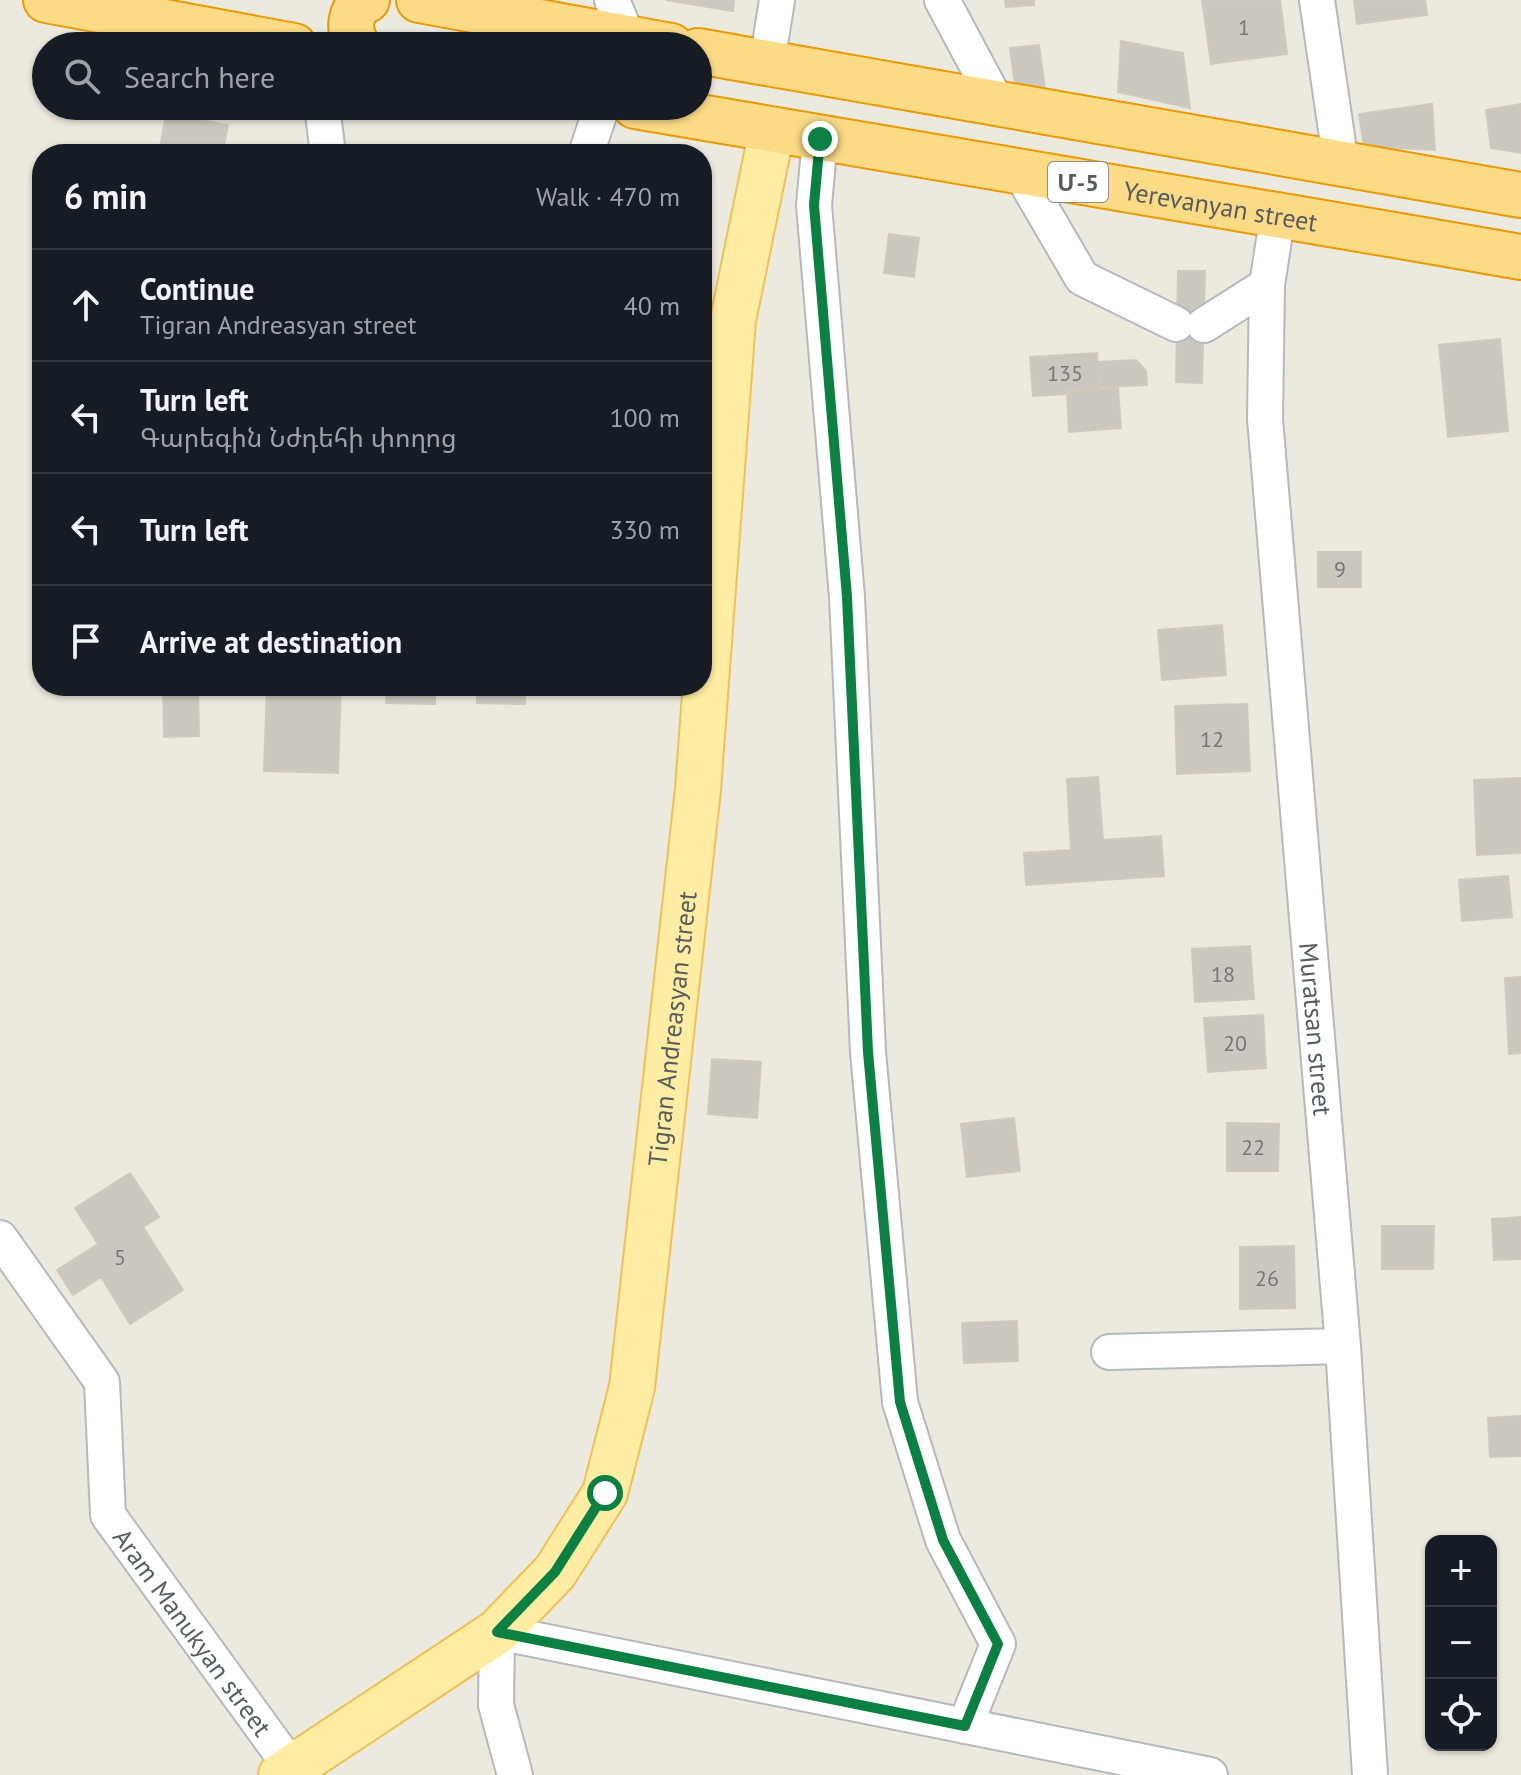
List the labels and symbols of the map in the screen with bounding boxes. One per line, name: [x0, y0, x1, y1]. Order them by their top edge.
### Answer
house number: 1: [1238, 13, 1250, 41]
route end: [802, 121, 838, 157]
road number: Մ-5: [1048, 162, 1108, 202]
street label: Yerevanyan street: [1121, 173, 1320, 238]
house number: 135: [1047, 359, 1083, 387]
house number: 9: [1334, 555, 1346, 583]
house number: 12: [1200, 725, 1224, 753]
street label: Tigran Andreasyan street: [640, 889, 703, 1168]
street label: Muratsan street: [1293, 941, 1340, 1117]
house number: 18: [1211, 960, 1235, 988]
house number: 20: [1223, 1029, 1247, 1057]
house number: 22: [1241, 1133, 1265, 1161]
house number: 5: [114, 1243, 126, 1271]
house number: 26: [1255, 1264, 1279, 1292]
route start: [587, 1475, 623, 1511]
street label: Aram Manukyan street: [106, 1521, 279, 1742]

